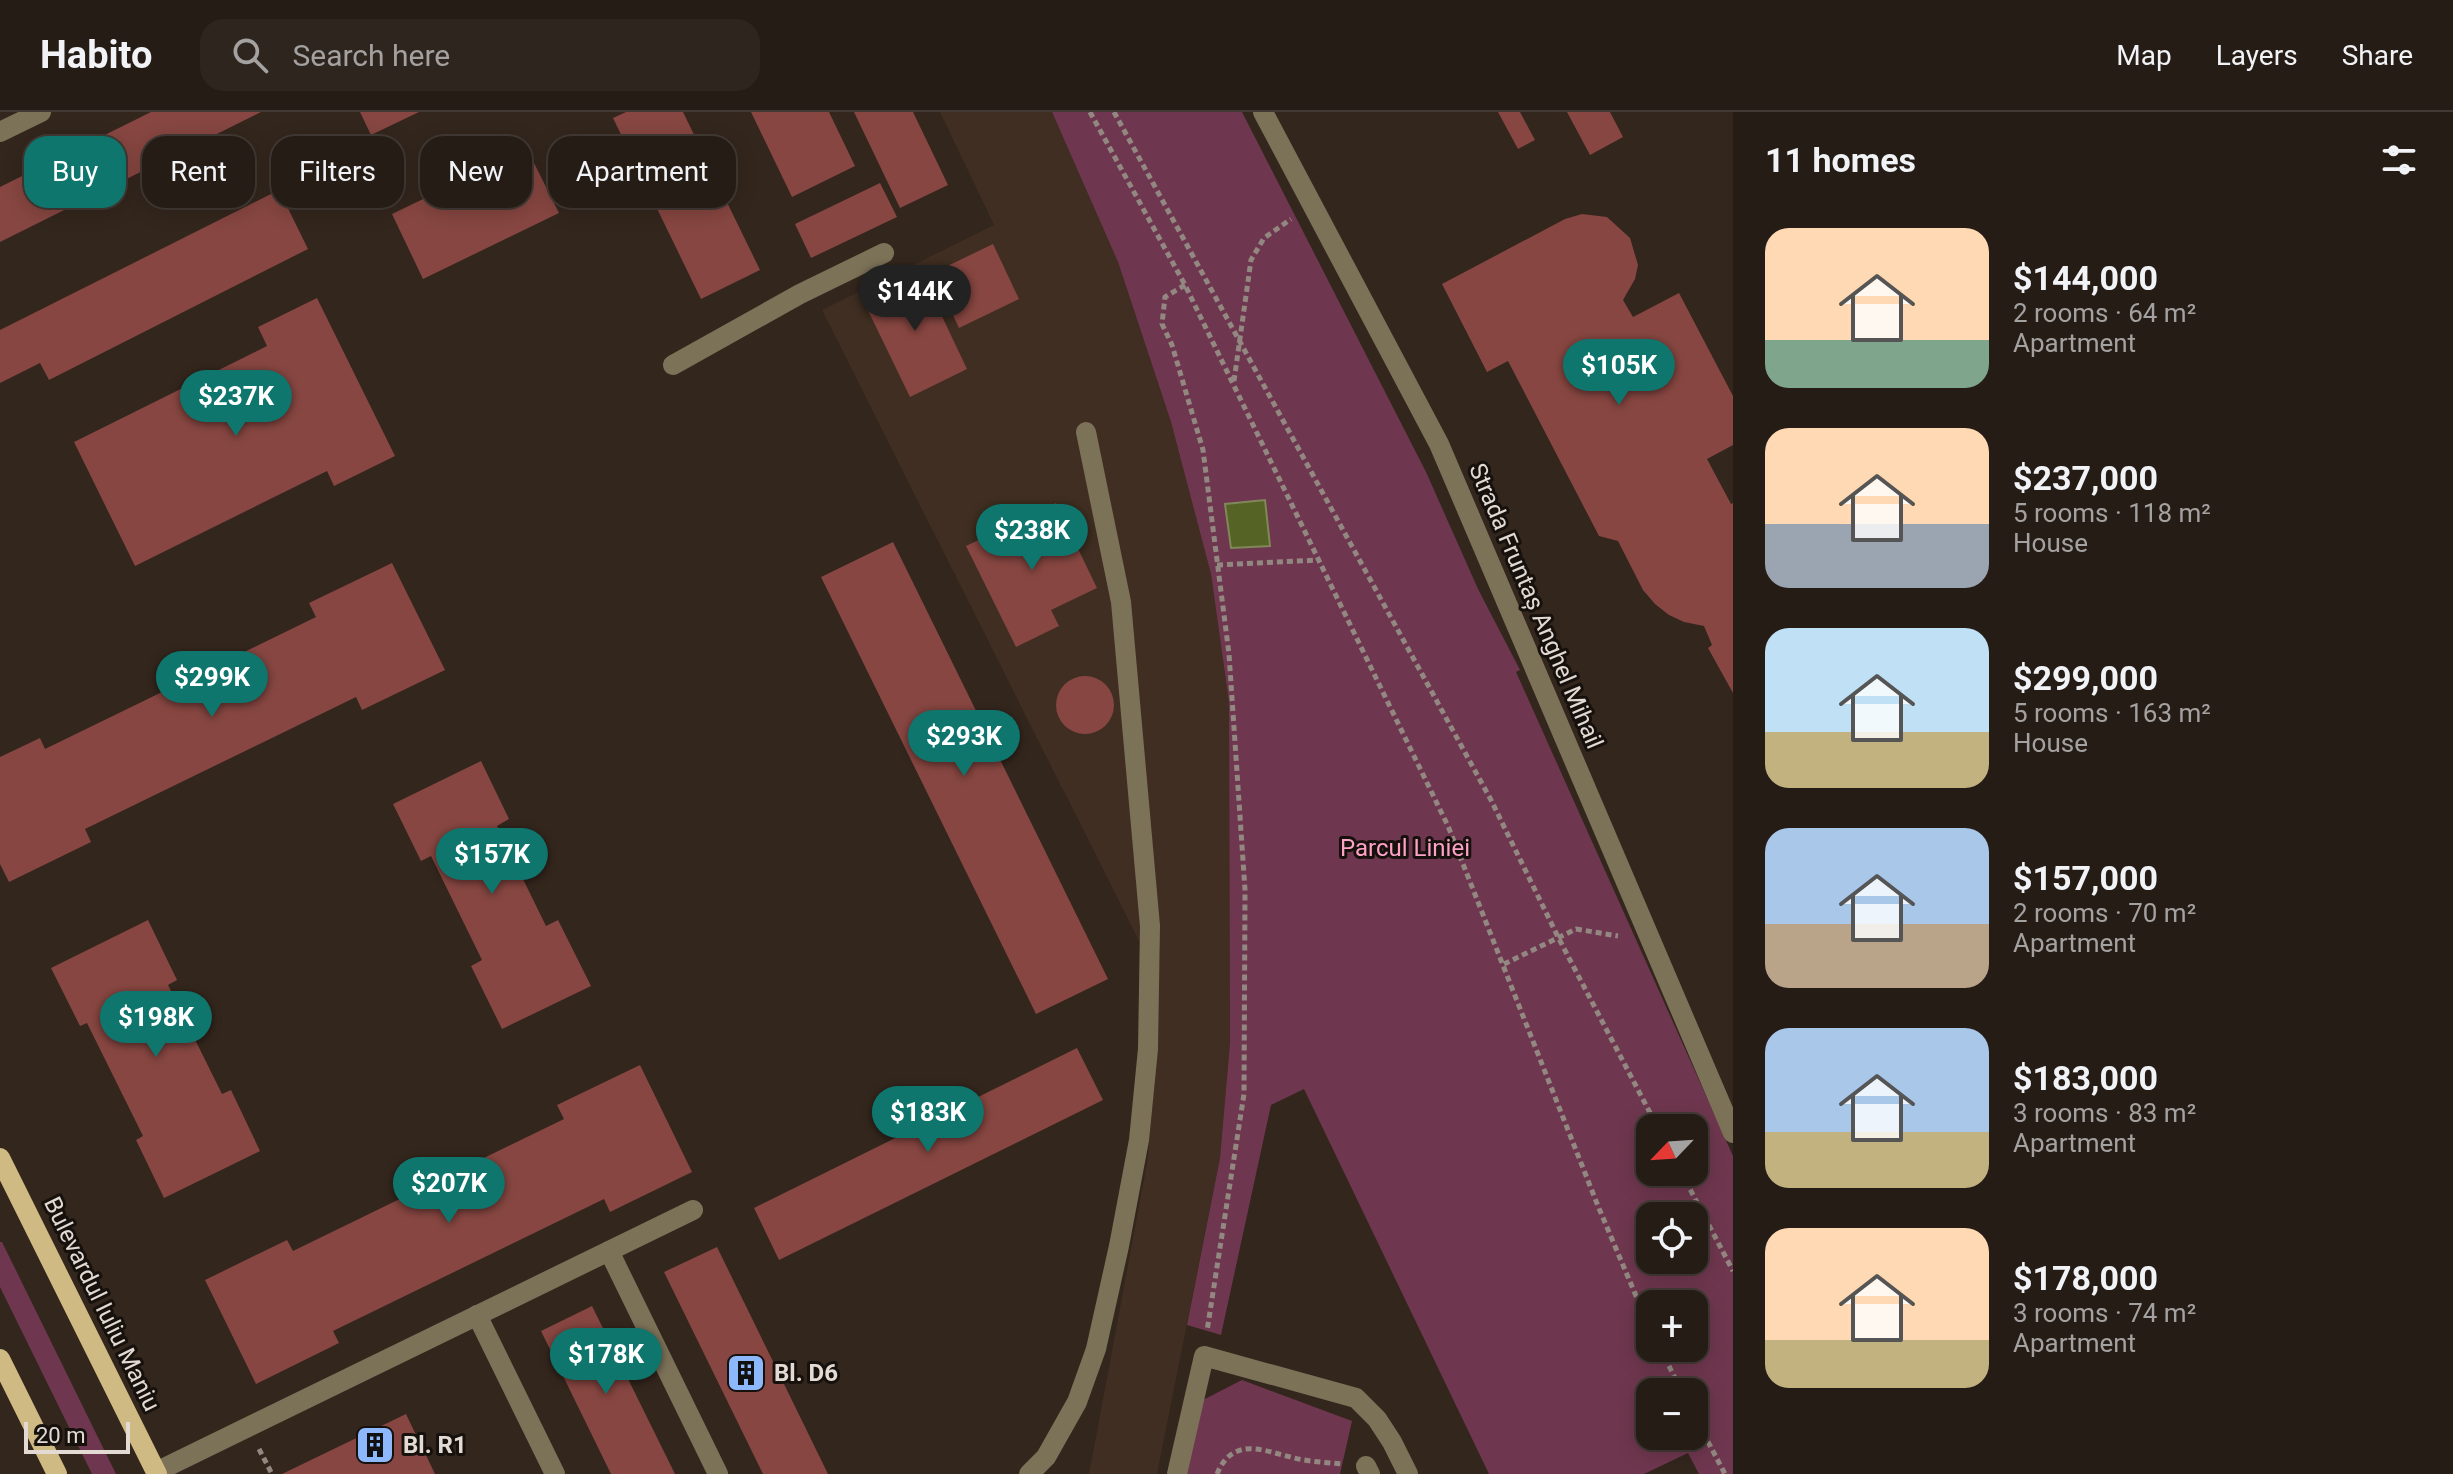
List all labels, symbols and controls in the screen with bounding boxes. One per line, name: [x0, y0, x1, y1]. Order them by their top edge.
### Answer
search box: [200, 19, 760, 91]
text: Habito: [40, 33, 152, 77]
icon: search: [228, 33, 272, 77]
text: Search here: [292, 38, 450, 73]
text: Map: [2116, 39, 2172, 72]
text: Layers: [2216, 39, 2298, 72]
text: Share: [2342, 39, 2413, 72]
chip: Buy: [24, 136, 126, 208]
chip: Rent: [142, 136, 255, 208]
chip: Filters: [271, 136, 404, 208]
chip: New: [420, 136, 532, 208]
chip: Apartment: [548, 136, 736, 208]
icon: filters: [2377, 138, 2421, 182]
text: 11 homes: [1765, 140, 1916, 180]
text: $144,000: [2013, 258, 2158, 298]
icon: home: [1829, 260, 1925, 356]
pin: $144K: [859, 265, 971, 333]
text: $144K: [877, 276, 953, 306]
text: 2 rooms · 64 m²: [2013, 298, 2196, 328]
text: Apartment: [2013, 328, 2136, 358]
pin: $105K: [1563, 339, 1675, 407]
text: $105K: [1581, 350, 1657, 380]
pin: $237K: [180, 370, 292, 438]
text: $237K: [198, 381, 274, 411]
text: $237,000: [2013, 458, 2158, 498]
street label: Strada Fruntaș Anghel Mihail: [1463, 459, 1609, 753]
icon: home: [1829, 460, 1925, 556]
text: 5 rooms · 118 m²: [2013, 498, 2211, 528]
pin: $238K: [976, 504, 1088, 572]
text: $238K: [994, 515, 1070, 545]
text: House: [2013, 528, 2088, 558]
pin: $299K: [156, 651, 268, 719]
text: $299,000: [2013, 658, 2158, 698]
icon: home: [1829, 660, 1925, 756]
text: $299K: [174, 662, 250, 692]
text: 5 rooms · 163 m²: [2013, 698, 2211, 728]
pin: $293K: [908, 710, 1020, 778]
text: $293K: [926, 721, 1002, 751]
text: House: [2013, 728, 2088, 758]
pin: $157K: [436, 828, 548, 896]
park label: Parcul Liniei: [1340, 834, 1470, 862]
text: $157K: [454, 839, 530, 869]
text: $157,000: [2013, 858, 2158, 898]
icon: home: [1829, 860, 1925, 956]
text: 2 rooms · 70 m²: [2013, 898, 2196, 928]
text: Apartment: [2013, 928, 2136, 958]
pin: $198K: [100, 991, 212, 1059]
text: $198K: [118, 1002, 194, 1032]
text: $183,000: [2013, 1058, 2158, 1098]
icon: home: [1829, 1060, 1925, 1156]
pin: $183K: [872, 1086, 984, 1154]
text: $183K: [890, 1097, 966, 1127]
text: 3 rooms · 83 m²: [2013, 1098, 2196, 1128]
north arrow: [1636, 1114, 1708, 1186]
map controls: [1636, 1114, 1708, 1450]
text: Apartment: [2013, 1128, 2136, 1158]
pin: $207K: [393, 1157, 505, 1225]
text: $207K: [411, 1168, 487, 1198]
street label: Bulevardul Iuliu Maniu: [38, 1192, 166, 1416]
button: locate: [1636, 1202, 1708, 1274]
text: $178,000: [2013, 1258, 2158, 1298]
icon: home: [1829, 1260, 1925, 1356]
button: +: [1636, 1290, 1708, 1362]
text: 3 rooms · 74 m²: [2013, 1298, 2196, 1328]
pin: $178K: [550, 1328, 662, 1396]
text: Apartment: [2013, 1328, 2136, 1358]
text: $178K: [568, 1339, 644, 1369]
building icon: Bl. D6: [725, 1352, 767, 1394]
place label: Bl. D6: [774, 1359, 838, 1387]
button: −: [1636, 1378, 1708, 1450]
scale bar: [24, 1418, 130, 1454]
text: 20 m: [36, 1423, 85, 1448]
building icon: Bl. R1: [354, 1424, 396, 1466]
place label: Bl. R1: [403, 1431, 467, 1459]

